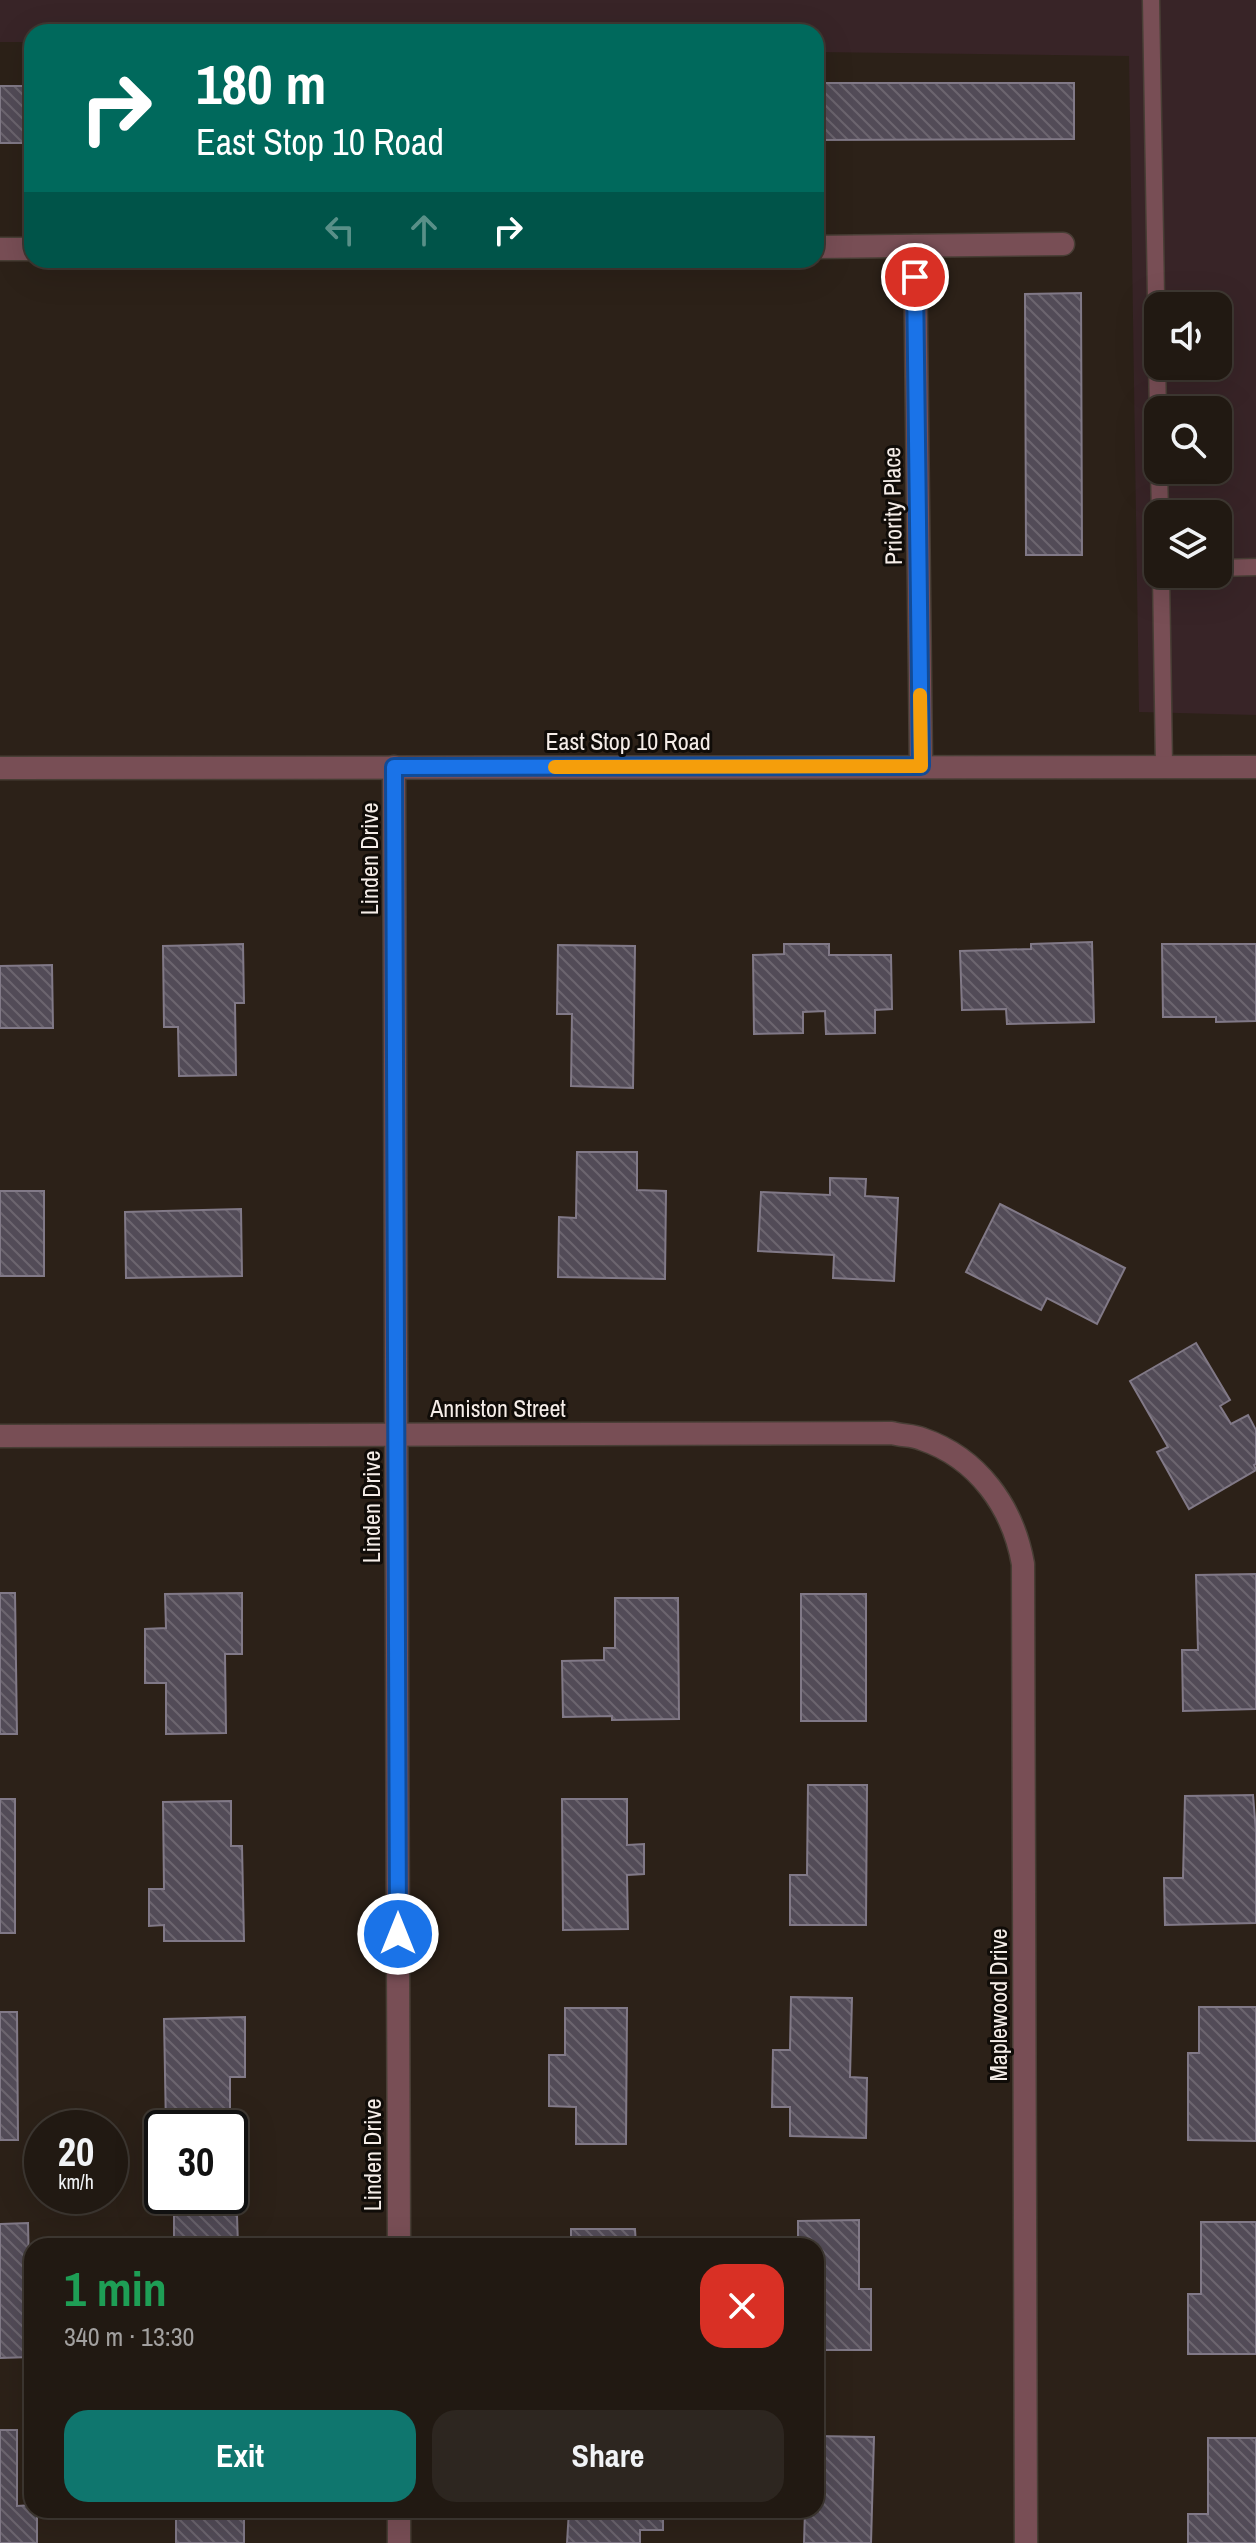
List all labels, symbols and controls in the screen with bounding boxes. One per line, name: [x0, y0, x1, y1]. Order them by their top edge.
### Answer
text: 180 m: [196, 46, 326, 121]
icon: right: [64, 56, 168, 160]
text: East Stop 10 Road: [196, 118, 444, 166]
icon: left: [318, 208, 362, 252]
icon: ahead: [402, 208, 446, 252]
icon: right: [486, 208, 530, 252]
pin: [881, 243, 949, 311]
icon: arrive: [893, 255, 937, 299]
map controls: [1144, 292, 1232, 588]
button: sound: [1144, 292, 1232, 380]
button: search: [1144, 396, 1232, 484]
street label: Priority Place: [875, 447, 909, 565]
button: layers: [1144, 500, 1232, 588]
street label: East Stop 10 Road: [545, 725, 711, 757]
street label: Linden Drive: [353, 803, 385, 915]
street label: Anniston Street: [429, 1392, 566, 1424]
street label: Linden Drive: [355, 1451, 387, 1563]
position arrow: [356, 1892, 440, 1976]
street label: Maplewood Drive: [982, 1928, 1014, 2082]
street label: Linden Drive: [356, 2099, 388, 2211]
speed limit sign: 30: [144, 2110, 248, 2214]
text: 20: [58, 2125, 94, 2178]
text: km/h: [58, 2168, 94, 2195]
text: 1 min: [64, 2256, 167, 2321]
button: close: [700, 2264, 784, 2348]
text: 340 m · 13:30: [64, 2319, 194, 2354]
button: Exit: [64, 2410, 416, 2502]
button: Share: [432, 2410, 784, 2502]

